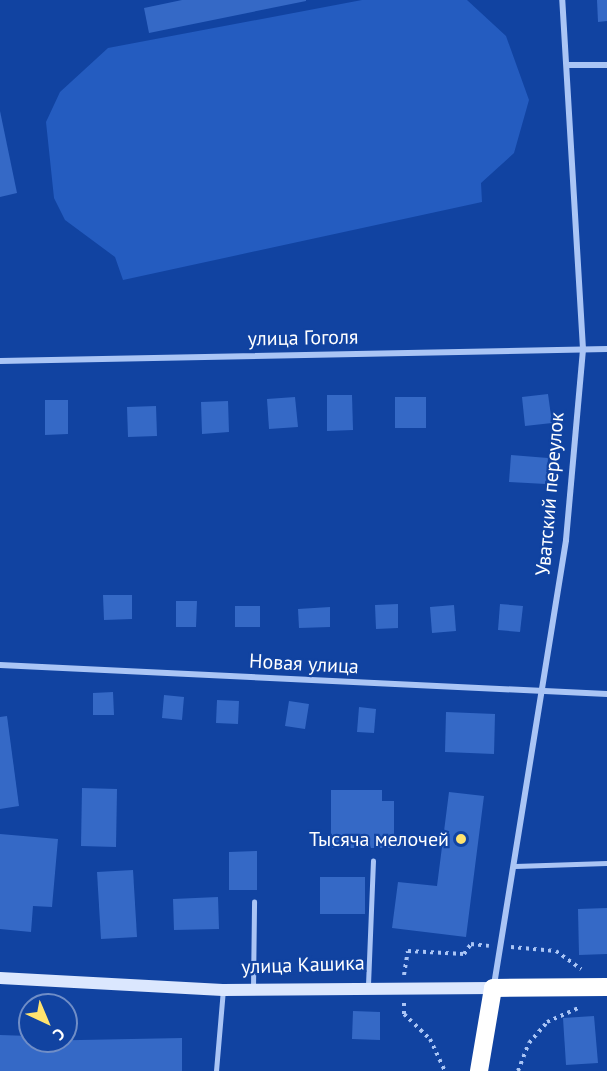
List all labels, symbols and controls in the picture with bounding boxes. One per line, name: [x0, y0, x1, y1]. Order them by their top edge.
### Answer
street label: улица Гоголя: [247, 325, 359, 351]
street label: Уватский переулок: [531, 411, 569, 577]
street label: Новая улица: [249, 649, 359, 679]
place label: Тысяча мелочей: [309, 827, 449, 851]
marker: Тысяча мелочей: [454, 832, 468, 846]
street label: улица Кашика: [241, 951, 365, 979]
north arrow: [18, 993, 78, 1053]
text: С: [49, 1024, 69, 1045]

